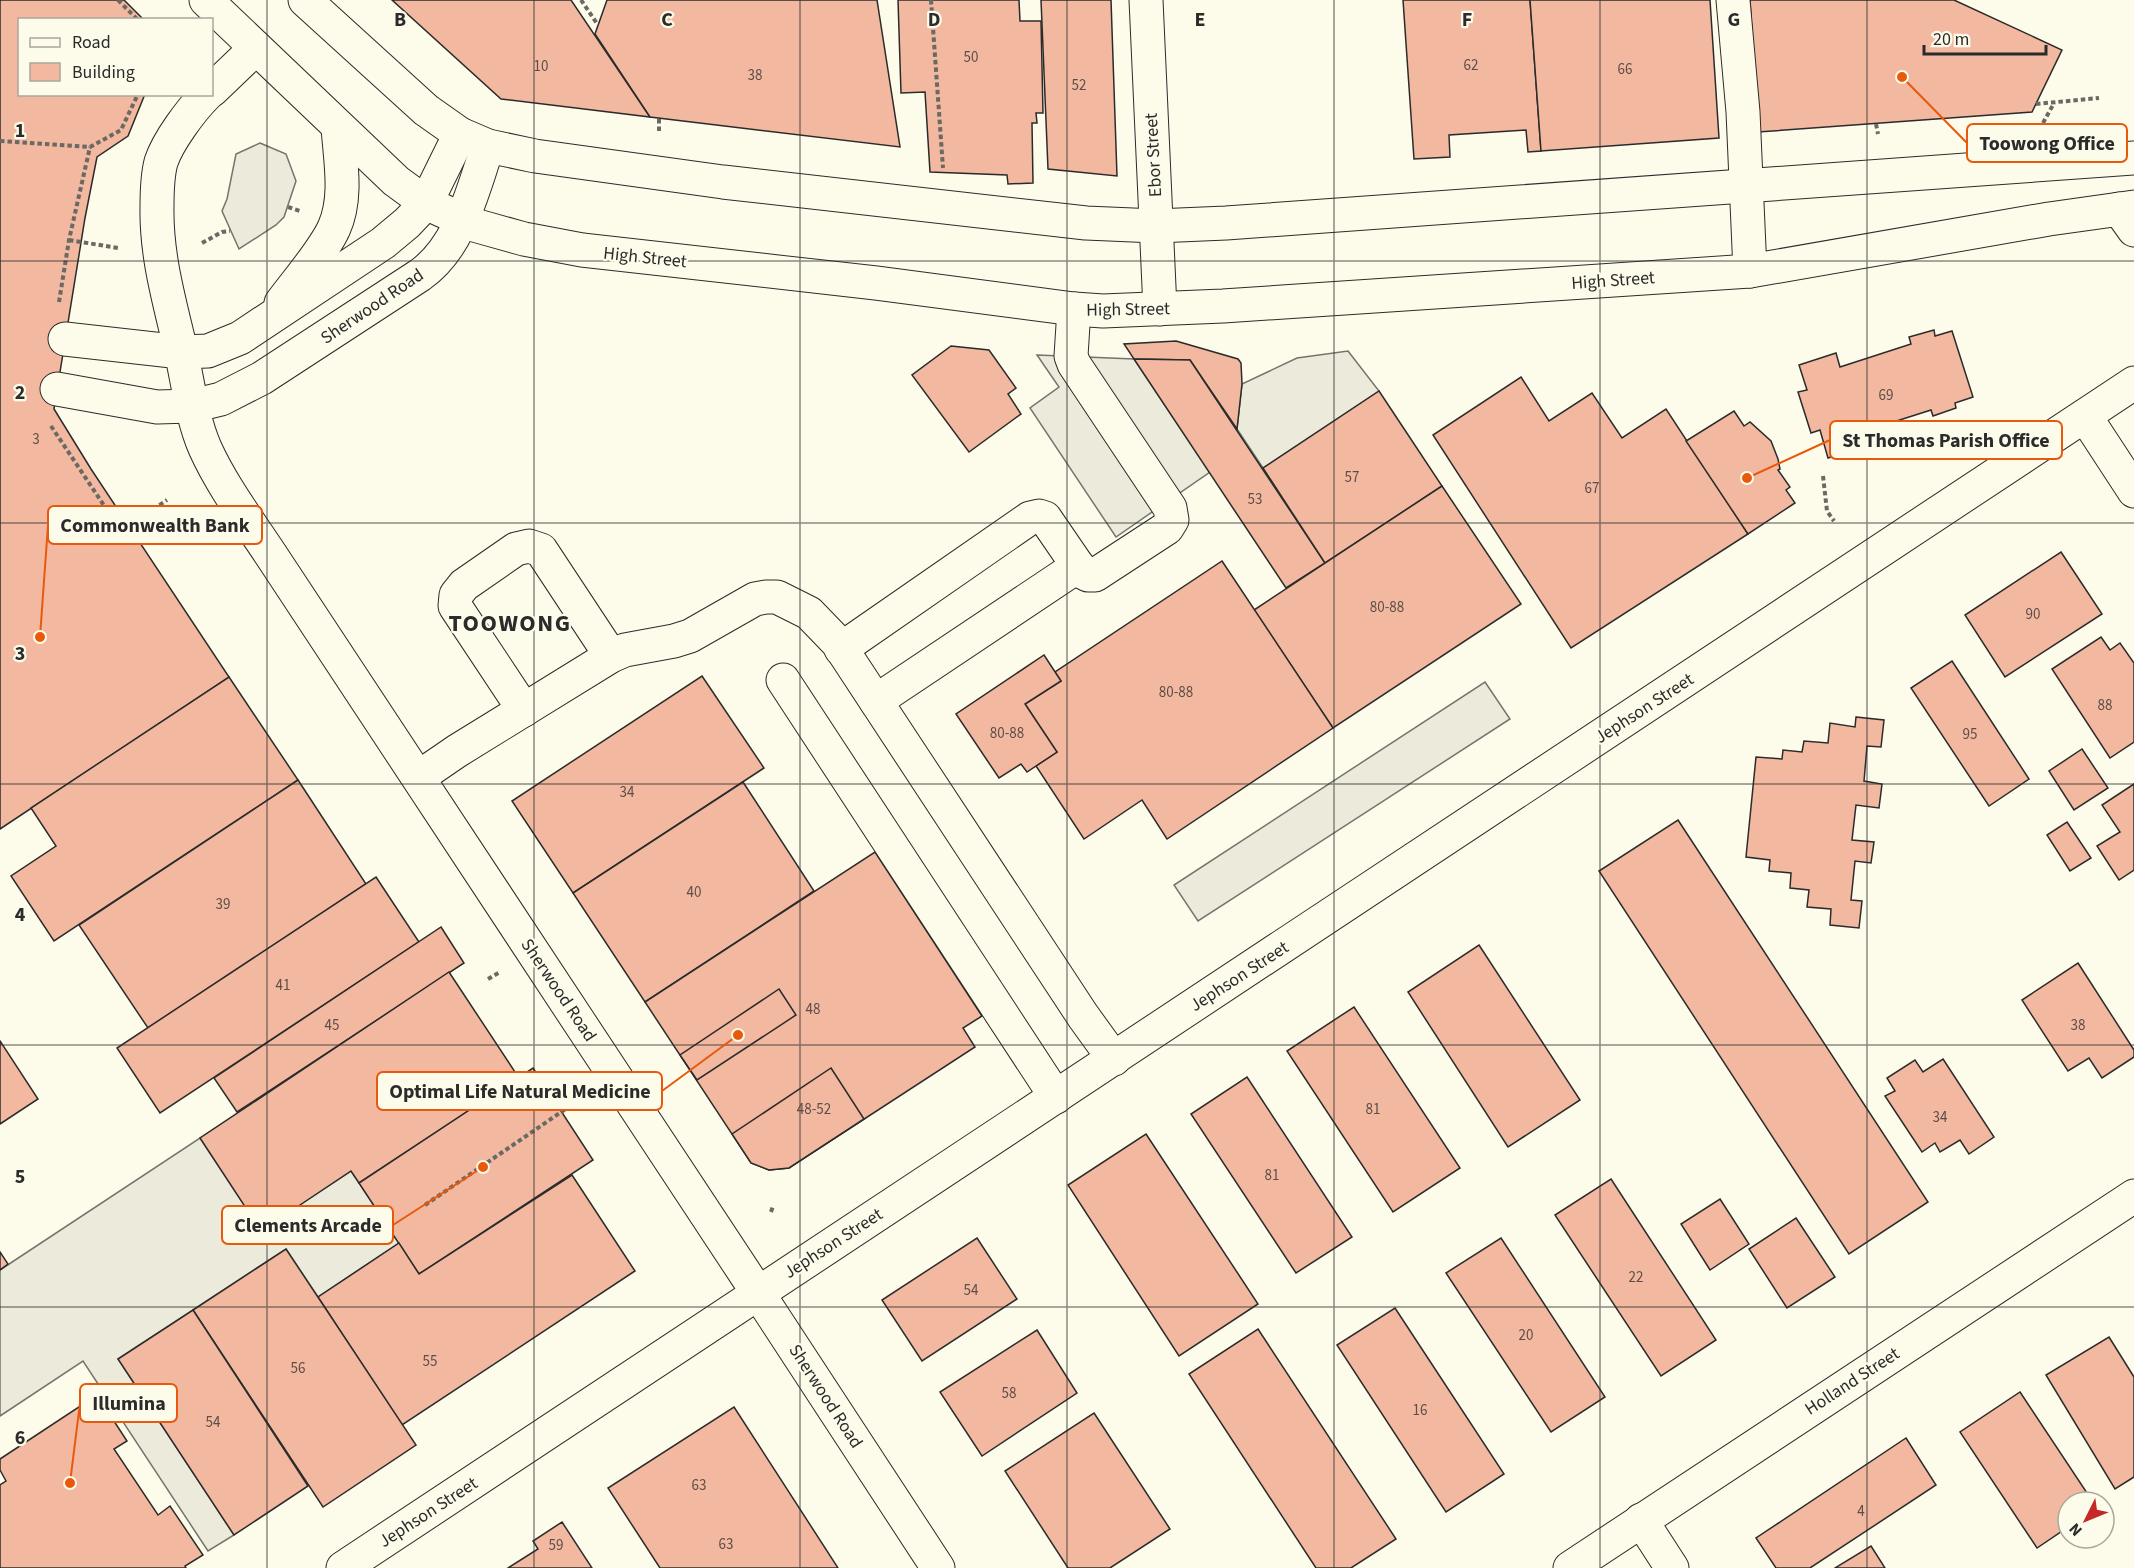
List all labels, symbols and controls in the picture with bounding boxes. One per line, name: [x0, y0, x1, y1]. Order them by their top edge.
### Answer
text: B: [394, 6, 406, 34]
text: C: [661, 6, 673, 34]
text: D: [928, 6, 940, 34]
text: E: [1195, 6, 1205, 34]
text: F: [1462, 6, 1472, 34]
text: G: [1728, 6, 1740, 34]
legend: [18, 18, 213, 96]
scale bar: [1924, 18, 2046, 56]
text: 20 m: [1933, 27, 1969, 52]
text: Road: [72, 30, 111, 55]
house number: 50: [964, 47, 978, 68]
house number: 62: [1464, 55, 1478, 76]
house number: 10: [534, 56, 548, 77]
house number: 66: [1618, 59, 1632, 80]
text: Building: [72, 60, 135, 85]
house number: 38: [748, 65, 762, 86]
house number: 52: [1072, 75, 1086, 96]
street label: Ebor Street: [1139, 112, 1168, 198]
text: 1: [15, 117, 25, 145]
callout: Toowong Office: [1967, 124, 2127, 162]
text: Toowong Office: [1979, 130, 2115, 158]
street label: High Street: [602, 241, 688, 274]
street label: Sherwood Road: [316, 263, 429, 350]
street label: High Street: [1570, 265, 1656, 296]
street label: High Street: [1086, 296, 1170, 323]
text: 2: [15, 379, 25, 407]
house number: 69: [1879, 385, 1893, 406]
callout: St Thomas Parish Office: [1830, 421, 2062, 459]
text: St Thomas Parish Office: [1842, 427, 2050, 455]
house number: 3: [32, 429, 40, 450]
house number: 57: [1345, 467, 1359, 488]
house number: 67: [1585, 478, 1599, 499]
house number: 53: [1248, 489, 1262, 510]
callout: Commonwealth Bank: [48, 506, 262, 544]
text: Commonwealth Bank: [60, 512, 250, 540]
house number: 80-88: [1370, 597, 1404, 618]
house number: 90: [2026, 604, 2040, 625]
district label: TOOWONG: [448, 606, 572, 641]
text: 3: [15, 640, 25, 668]
street label: Jephson Street: [1590, 667, 1699, 750]
house number: 80-88: [1159, 682, 1193, 703]
house number: 88: [2098, 695, 2112, 716]
house number: 80-88: [990, 723, 1024, 744]
house number: 95: [1963, 724, 1977, 745]
house number: 34: [620, 782, 635, 803]
house number: 40: [687, 882, 701, 903]
house number: 39: [216, 894, 230, 915]
text: 4: [15, 901, 26, 929]
street label: Sherwood Road: [515, 934, 602, 1047]
street label: Jephson Street: [1185, 935, 1294, 1018]
house number: 41: [276, 975, 290, 996]
house number: 48: [806, 999, 820, 1020]
house number: 45: [325, 1015, 339, 1036]
house number: 38: [2071, 1015, 2085, 1036]
callout: Optimal Life Natural Medicine: [377, 1072, 662, 1110]
text: Optimal Life Natural Medicine: [389, 1078, 651, 1106]
house number: 48-52: [797, 1099, 831, 1120]
house number: 81: [1366, 1099, 1380, 1120]
house number: 34: [1933, 1107, 1948, 1128]
text: 5: [15, 1163, 25, 1191]
house number: 81: [1265, 1165, 1279, 1186]
street label: Jephson Street: [779, 1202, 888, 1285]
callout: Clements Arcade: [222, 1206, 393, 1244]
text: Clements Arcade: [234, 1212, 382, 1240]
house number: 22: [1629, 1267, 1643, 1288]
house number: 54: [964, 1280, 979, 1301]
house number: 20: [1519, 1325, 1533, 1346]
street label: Sherwood Road: [783, 1339, 869, 1453]
street label: Holland Street: [1800, 1341, 1904, 1421]
house number: 55: [423, 1351, 437, 1372]
house number: 56: [291, 1358, 305, 1379]
house number: 58: [1002, 1383, 1016, 1404]
callout: Illumina: [80, 1384, 177, 1422]
text: Illumina: [92, 1390, 166, 1418]
house number: 16: [1413, 1400, 1427, 1421]
house number: 54: [206, 1412, 221, 1433]
text: 6: [15, 1424, 25, 1452]
street label: Jephson Street: [374, 1471, 483, 1554]
house number: 63: [692, 1475, 706, 1496]
north arrow: [2056, 1490, 2116, 1550]
house number: 4: [1857, 1501, 1865, 1522]
text: N: [2064, 1518, 2087, 1541]
house number: 63: [719, 1534, 733, 1555]
house number: 59: [549, 1535, 563, 1556]

